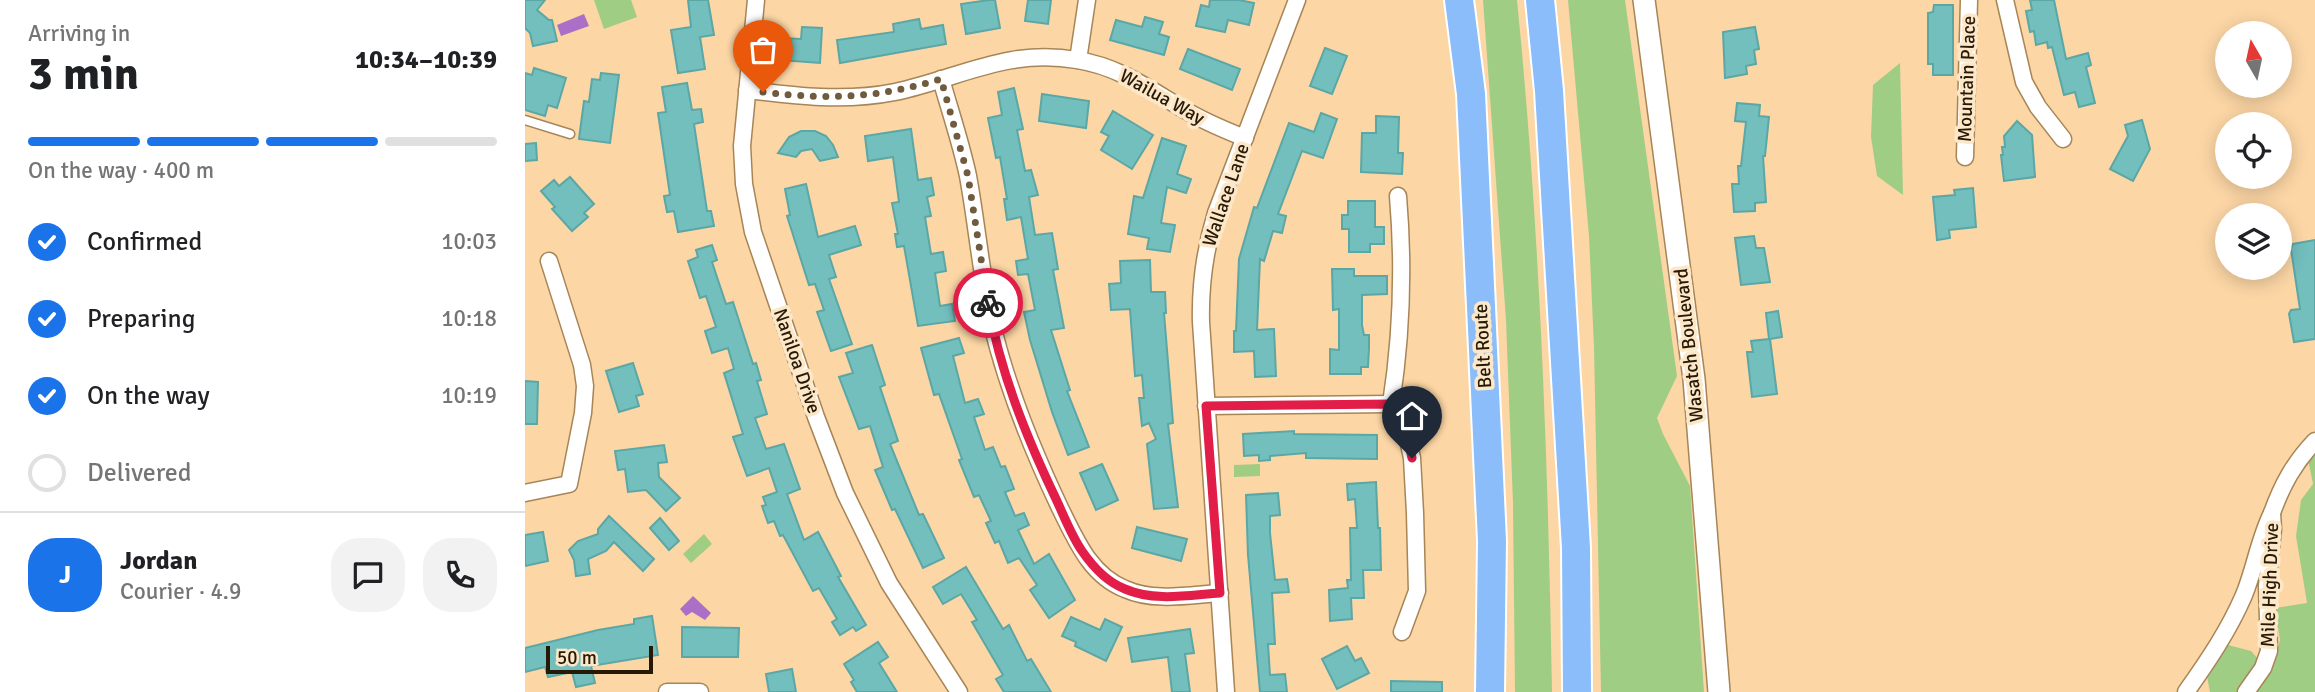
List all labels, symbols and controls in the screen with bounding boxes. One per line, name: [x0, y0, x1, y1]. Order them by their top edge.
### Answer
street label: Mountain Place: [1953, 15, 1981, 143]
text: Arriving in: [28, 19, 130, 48]
pin: [733, 20, 793, 92]
north arrow: [2215, 21, 2293, 98]
map controls: [2215, 21, 2292, 280]
icon: bag: [744, 31, 782, 69]
text: 10:34–10:39: [355, 44, 497, 76]
text: 3 min: [28, 46, 139, 102]
street label: Wailua Way: [1115, 64, 1209, 130]
button: locate: [2215, 112, 2292, 189]
street label: Wallace Lane: [1197, 140, 1255, 250]
text: On the way · 400 m: [28, 156, 214, 185]
button: layers: [2215, 203, 2292, 280]
icon: check: [28, 223, 66, 261]
text: Confirmed: [87, 226, 202, 258]
text: 10:03: [441, 227, 497, 256]
street label: Wasatch Boulevard: [1669, 267, 1709, 423]
courier: [953, 268, 1023, 338]
icon: bike: [969, 284, 1007, 322]
icon: check: [28, 300, 66, 338]
text: Preparing: [87, 303, 195, 335]
street label: Belt Route: [1469, 303, 1497, 389]
text: 10:18: [441, 304, 497, 333]
street label: Naniloa Drive: [768, 305, 826, 417]
icon: check: [28, 377, 66, 415]
text: On the way: [87, 380, 210, 412]
text: 10:19: [441, 381, 497, 410]
pin: [1382, 386, 1442, 458]
icon: home: [1393, 397, 1431, 435]
text: Delivered: [87, 457, 192, 489]
street label: Mile High Drive: [2256, 522, 2284, 648]
button: chat: [331, 538, 405, 612]
button: phone: [423, 538, 497, 612]
text: Jordan: [120, 545, 197, 577]
text: J: [59, 559, 71, 591]
text: Courier · 4.9: [120, 577, 241, 606]
scale bar: [546, 643, 653, 675]
text: 50 m: [557, 646, 597, 670]

